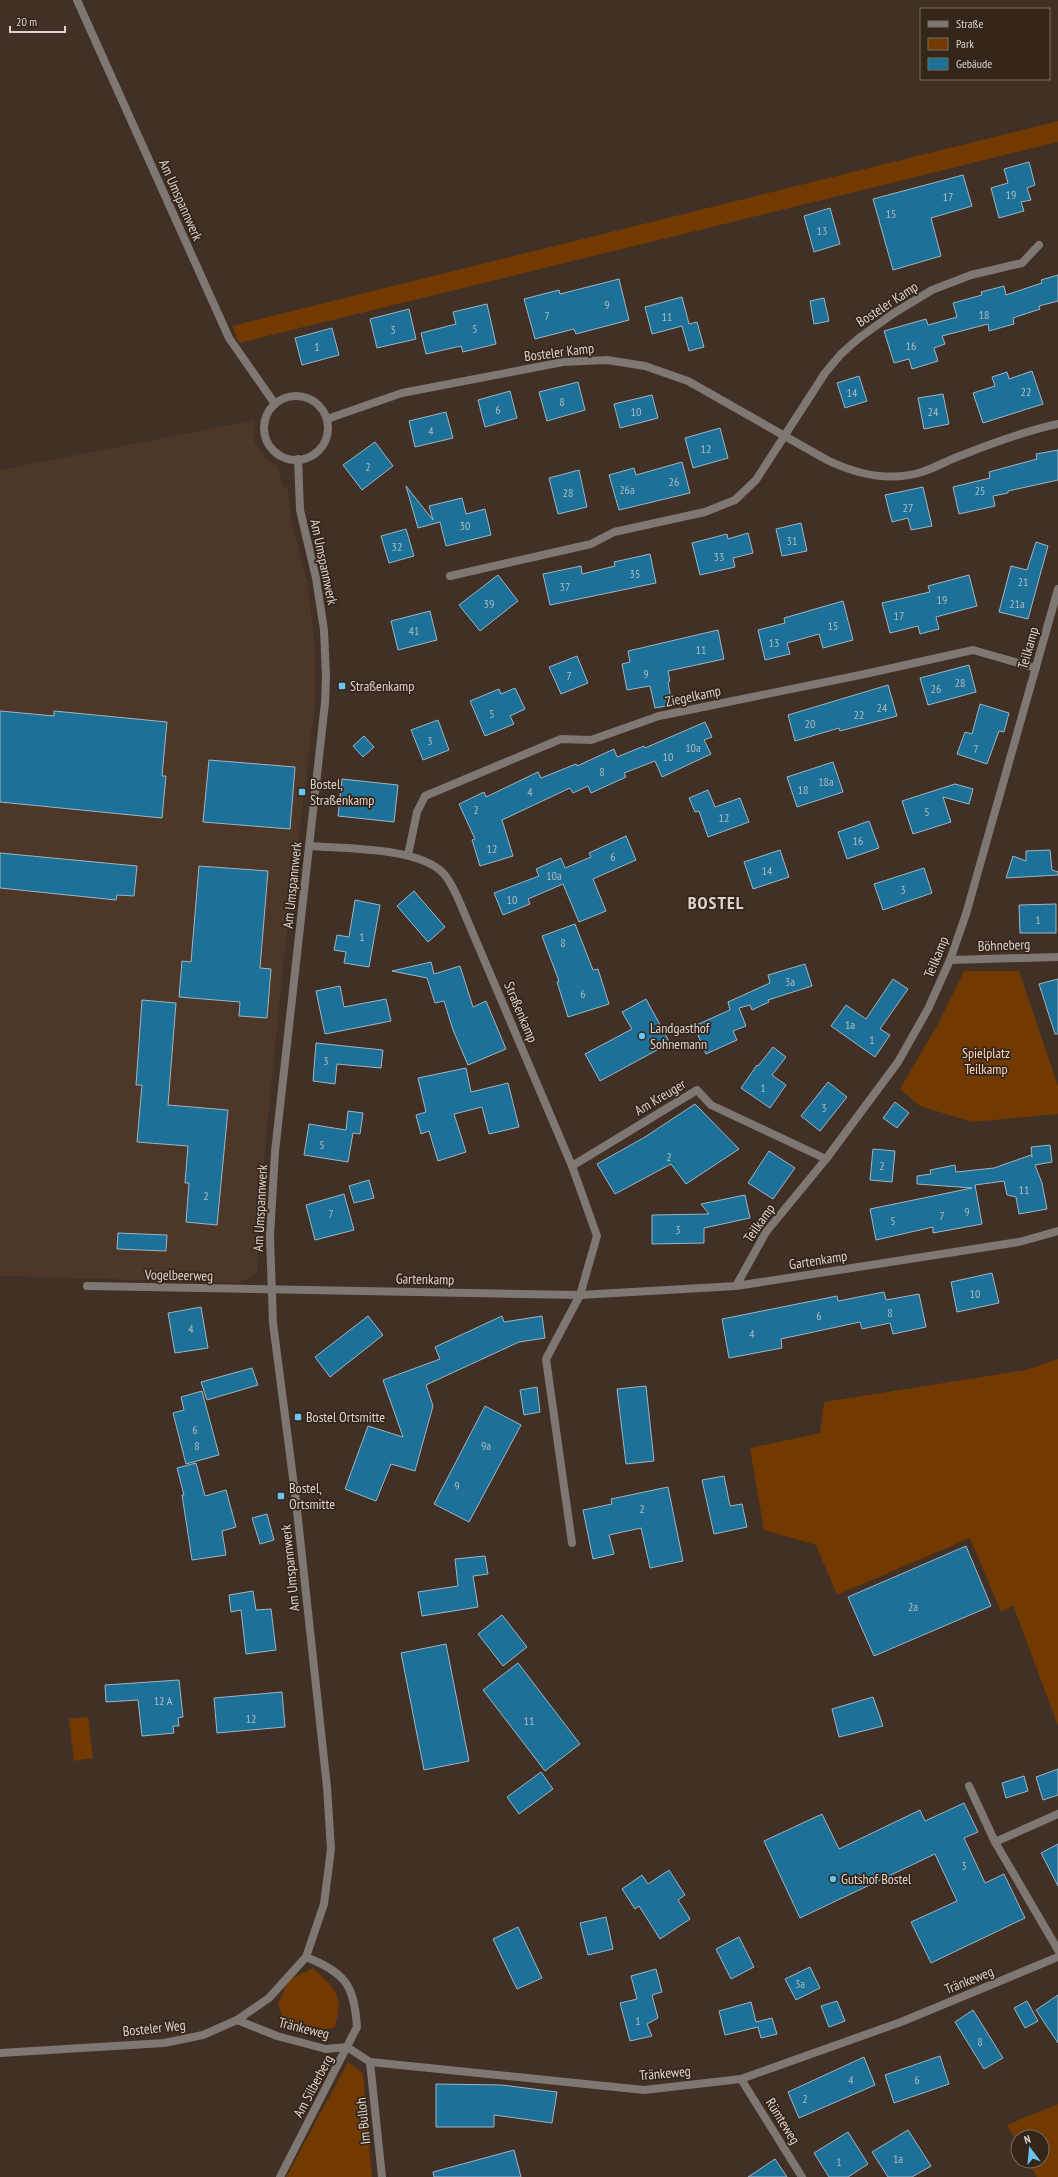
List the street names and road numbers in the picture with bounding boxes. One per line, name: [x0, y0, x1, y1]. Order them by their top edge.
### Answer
street label: Am Umspannwerk: [155, 157, 207, 244]
street label: Bosteler Kamp: [853, 277, 921, 331]
street label: Bosteler Kamp: [523, 339, 595, 365]
street label: Am Umspannwerk: [306, 518, 342, 607]
street label: Teilkamp: [1013, 625, 1043, 671]
street label: Ziegelkamp: [664, 681, 722, 711]
street label: Am Umspannwerk: [279, 840, 306, 929]
street label: Teilkamp: [920, 934, 952, 980]
street label: Böhneberg: [977, 935, 1031, 955]
street label: Straßenkamp: [500, 979, 542, 1045]
street label: Am Kreuger: [631, 1075, 689, 1119]
street label: Am Umspannwerk: [249, 1164, 271, 1252]
street label: Teilkamp: [739, 1200, 779, 1246]
street label: Gartenkamp: [788, 1247, 848, 1273]
street label: Vogelbeerweg: [144, 1265, 213, 1285]
street label: Gartenkamp: [396, 1269, 454, 1289]
street label: Am Umspannwerk: [276, 1523, 303, 1612]
street label: Tränkeweg: [942, 1962, 996, 1998]
street label: Tränkeweg: [277, 2013, 331, 2043]
street label: Bosteler Weg: [122, 2016, 186, 2040]
street label: Am Silberberg: [289, 2052, 337, 2120]
street label: Tränkeweg: [639, 2062, 691, 2084]
street label: Rümteweg: [762, 2095, 804, 2147]
street label: Im Bulloh: [352, 2097, 374, 2145]

